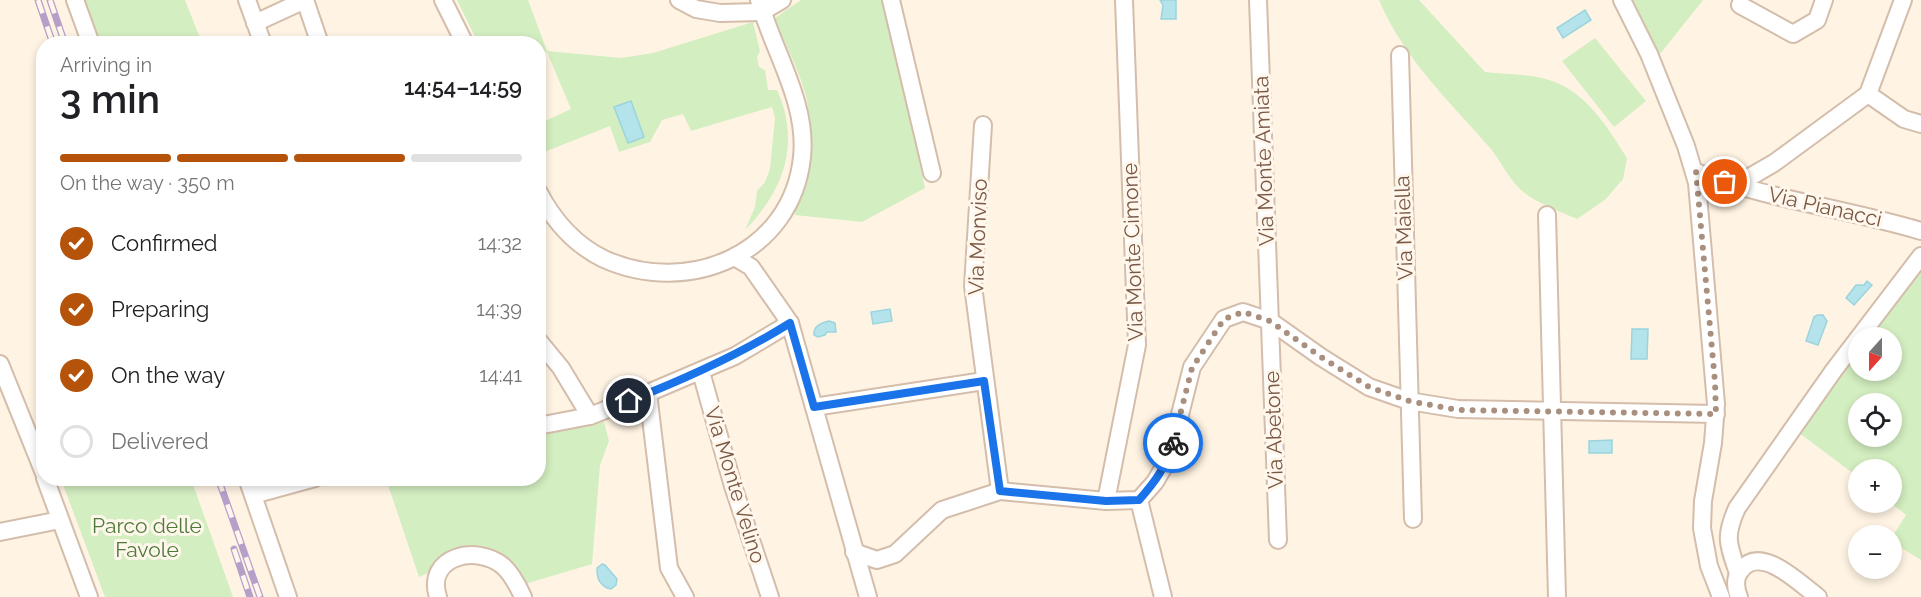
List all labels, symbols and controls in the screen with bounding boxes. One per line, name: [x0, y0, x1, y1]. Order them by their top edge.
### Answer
text: Arriving in: [60, 53, 152, 77]
text: 14:54–14:59: [404, 74, 522, 100]
street label: Via Monte Amiata: [1248, 75, 1279, 247]
text: 3 min: [60, 76, 160, 122]
pin: [1699, 156, 1750, 207]
street label: Via Monte Cimone: [1117, 162, 1148, 342]
icon: bag: [1708, 165, 1741, 198]
text: On the way · 350 m: [60, 171, 235, 195]
street label: Via Maiella: [1389, 175, 1418, 281]
street label: Via Monviso: [963, 178, 992, 296]
street label: Via Pianacci: [1766, 181, 1884, 232]
icon: check: [60, 227, 93, 260]
text: Confirmed: [111, 230, 218, 256]
text: 14:32: [478, 231, 522, 255]
icon: check: [60, 293, 93, 326]
text: Preparing: [111, 296, 209, 322]
text: 14:39: [476, 297, 522, 321]
north arrow: [1848, 327, 1902, 381]
map controls: [1848, 327, 1902, 579]
icon: check: [60, 359, 93, 392]
text: On the way: [111, 362, 225, 388]
text: 14:41: [479, 363, 522, 387]
street label: Via Abetone: [1259, 370, 1288, 490]
pin: [603, 375, 654, 426]
icon: home: [612, 384, 645, 417]
button: locate: [1848, 393, 1902, 447]
street label: Via Monte Velino: [700, 403, 771, 566]
courier: [1143, 413, 1203, 473]
icon: bike: [1157, 427, 1190, 460]
text: Delivered: [111, 428, 209, 454]
button: +: [1848, 459, 1902, 513]
park label: Parco delle Favole: [92, 513, 202, 562]
button: −: [1848, 525, 1902, 579]

